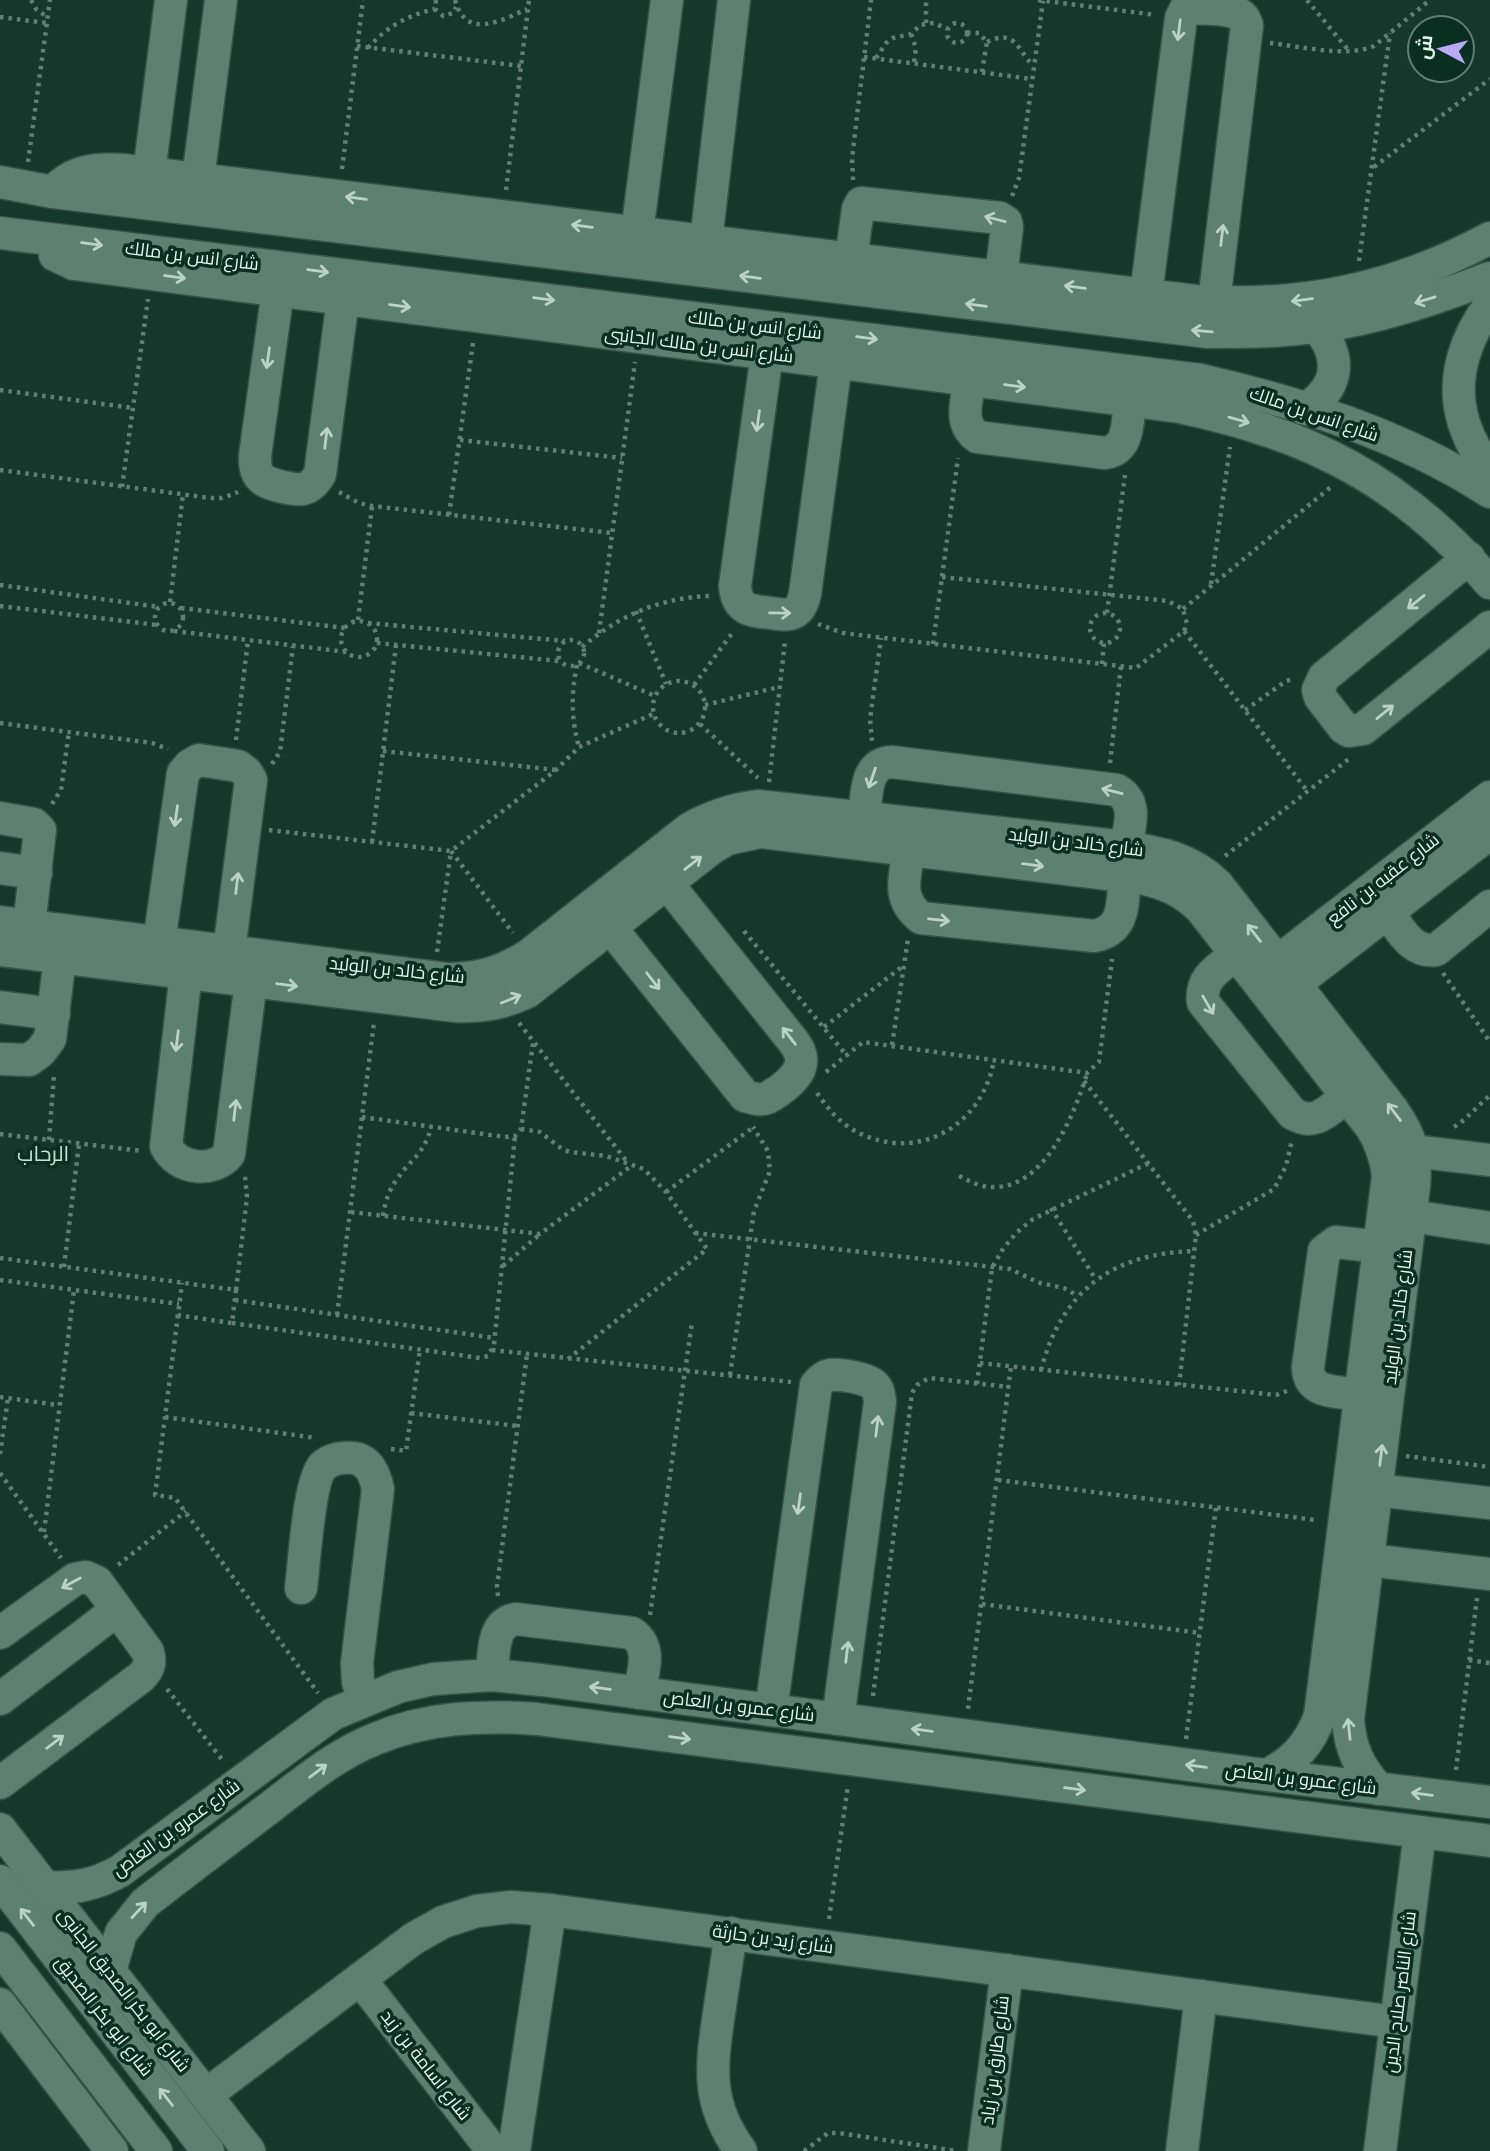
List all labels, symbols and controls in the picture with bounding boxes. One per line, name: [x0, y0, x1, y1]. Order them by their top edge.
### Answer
north arrow: [1406, 14, 1476, 84]
one-way arrow: [1173, 18, 1186, 41]
text: ش: [1411, 33, 1440, 61]
one-way arrow: [345, 192, 368, 205]
one-way arrow: [984, 212, 1006, 225]
one-way arrow: [571, 220, 594, 233]
one-way arrow: [1215, 224, 1228, 247]
street label: شارع انس بن مالك: [124, 236, 260, 276]
one-way arrow: [80, 237, 103, 250]
one-way arrow: [306, 265, 329, 278]
one-way arrow: [163, 270, 186, 283]
one-way arrow: [739, 271, 762, 284]
one-way arrow: [1064, 280, 1087, 293]
one-way arrow: [532, 292, 555, 305]
one-way arrow: [1291, 293, 1313, 306]
one-way arrow: [1415, 295, 1437, 308]
one-way arrow: [965, 298, 987, 311]
one-way arrow: [388, 300, 411, 313]
street label: شارع انس بن مالك: [687, 305, 823, 345]
street label: شارع انس بن مالك الجانبى: [603, 322, 795, 368]
one-way arrow: [1191, 324, 1213, 337]
one-way arrow: [855, 332, 878, 345]
one-way arrow: [262, 346, 275, 369]
one-way arrow: [1003, 380, 1025, 393]
street label: شارع انس بن مالك: [1246, 381, 1382, 447]
one-way arrow: [751, 410, 764, 432]
one-way arrow: [1228, 415, 1250, 428]
one-way arrow: [319, 427, 332, 450]
one-way arrow: [1407, 594, 1425, 610]
one-way arrow: [768, 607, 791, 620]
one-way arrow: [1375, 704, 1393, 719]
one-way arrow: [865, 767, 877, 789]
one-way arrow: [1101, 784, 1124, 797]
one-way arrow: [170, 804, 183, 827]
street label: شارع خالد بن الوليد: [1007, 822, 1145, 862]
street label: شارع عقبه بن نافع: [1322, 828, 1444, 930]
one-way arrow: [683, 855, 702, 870]
one-way arrow: [1021, 859, 1043, 872]
one-way arrow: [231, 873, 244, 895]
one-way arrow: [927, 913, 950, 926]
one-way arrow: [1247, 924, 1262, 942]
street label: شارع خالد بن الوليد: [328, 951, 466, 989]
one-way arrow: [645, 971, 660, 989]
one-way arrow: [275, 979, 297, 992]
one-way arrow: [500, 991, 522, 1004]
one-way arrow: [1201, 995, 1215, 1015]
one-way arrow: [781, 1027, 796, 1046]
one-way arrow: [171, 1029, 184, 1051]
one-way arrow: [229, 1099, 242, 1122]
one-way arrow: [1387, 1103, 1402, 1122]
district label: الرحاب: [17, 1140, 69, 1168]
street label: شارع خالد بن الوليد: [1378, 1248, 1418, 1386]
one-way arrow: [870, 1415, 883, 1438]
one-way arrow: [1374, 1444, 1387, 1467]
one-way arrow: [792, 1492, 805, 1515]
one-way arrow: [62, 1576, 82, 1590]
one-way arrow: [841, 1641, 854, 1663]
one-way arrow: [589, 1681, 611, 1694]
street label: شارع عمرو بن العاص: [662, 1685, 816, 1727]
one-way arrow: [1342, 1719, 1355, 1741]
one-way arrow: [911, 1724, 934, 1737]
one-way arrow: [668, 1731, 690, 1744]
one-way arrow: [45, 1735, 63, 1750]
street label: شارع عمرو بن العاص: [1224, 1758, 1378, 1800]
one-way arrow: [1186, 1759, 1208, 1772]
one-way arrow: [308, 1764, 327, 1778]
street label: شارع عمرو بن العاص: [107, 1774, 245, 1882]
one-way arrow: [1063, 1782, 1086, 1795]
one-way arrow: [1411, 1787, 1434, 1800]
one-way arrow: [130, 1902, 147, 1919]
street label: شارع ابو بكر الصديق الجانبى: [53, 1904, 195, 2076]
one-way arrow: [20, 1908, 35, 1926]
street label: شارع الناصر صلاح الدين: [1378, 1910, 1422, 2074]
street label: شارع زيد بن حارثة: [711, 1919, 835, 1959]
street label: شارع ابو بكر الصديق: [50, 1952, 158, 2080]
street label: شارع طارق بن زياد: [975, 1994, 1015, 2126]
street label: شارع اسامة بن زيد: [375, 2005, 477, 2125]
one-way arrow: [159, 2088, 174, 2107]

